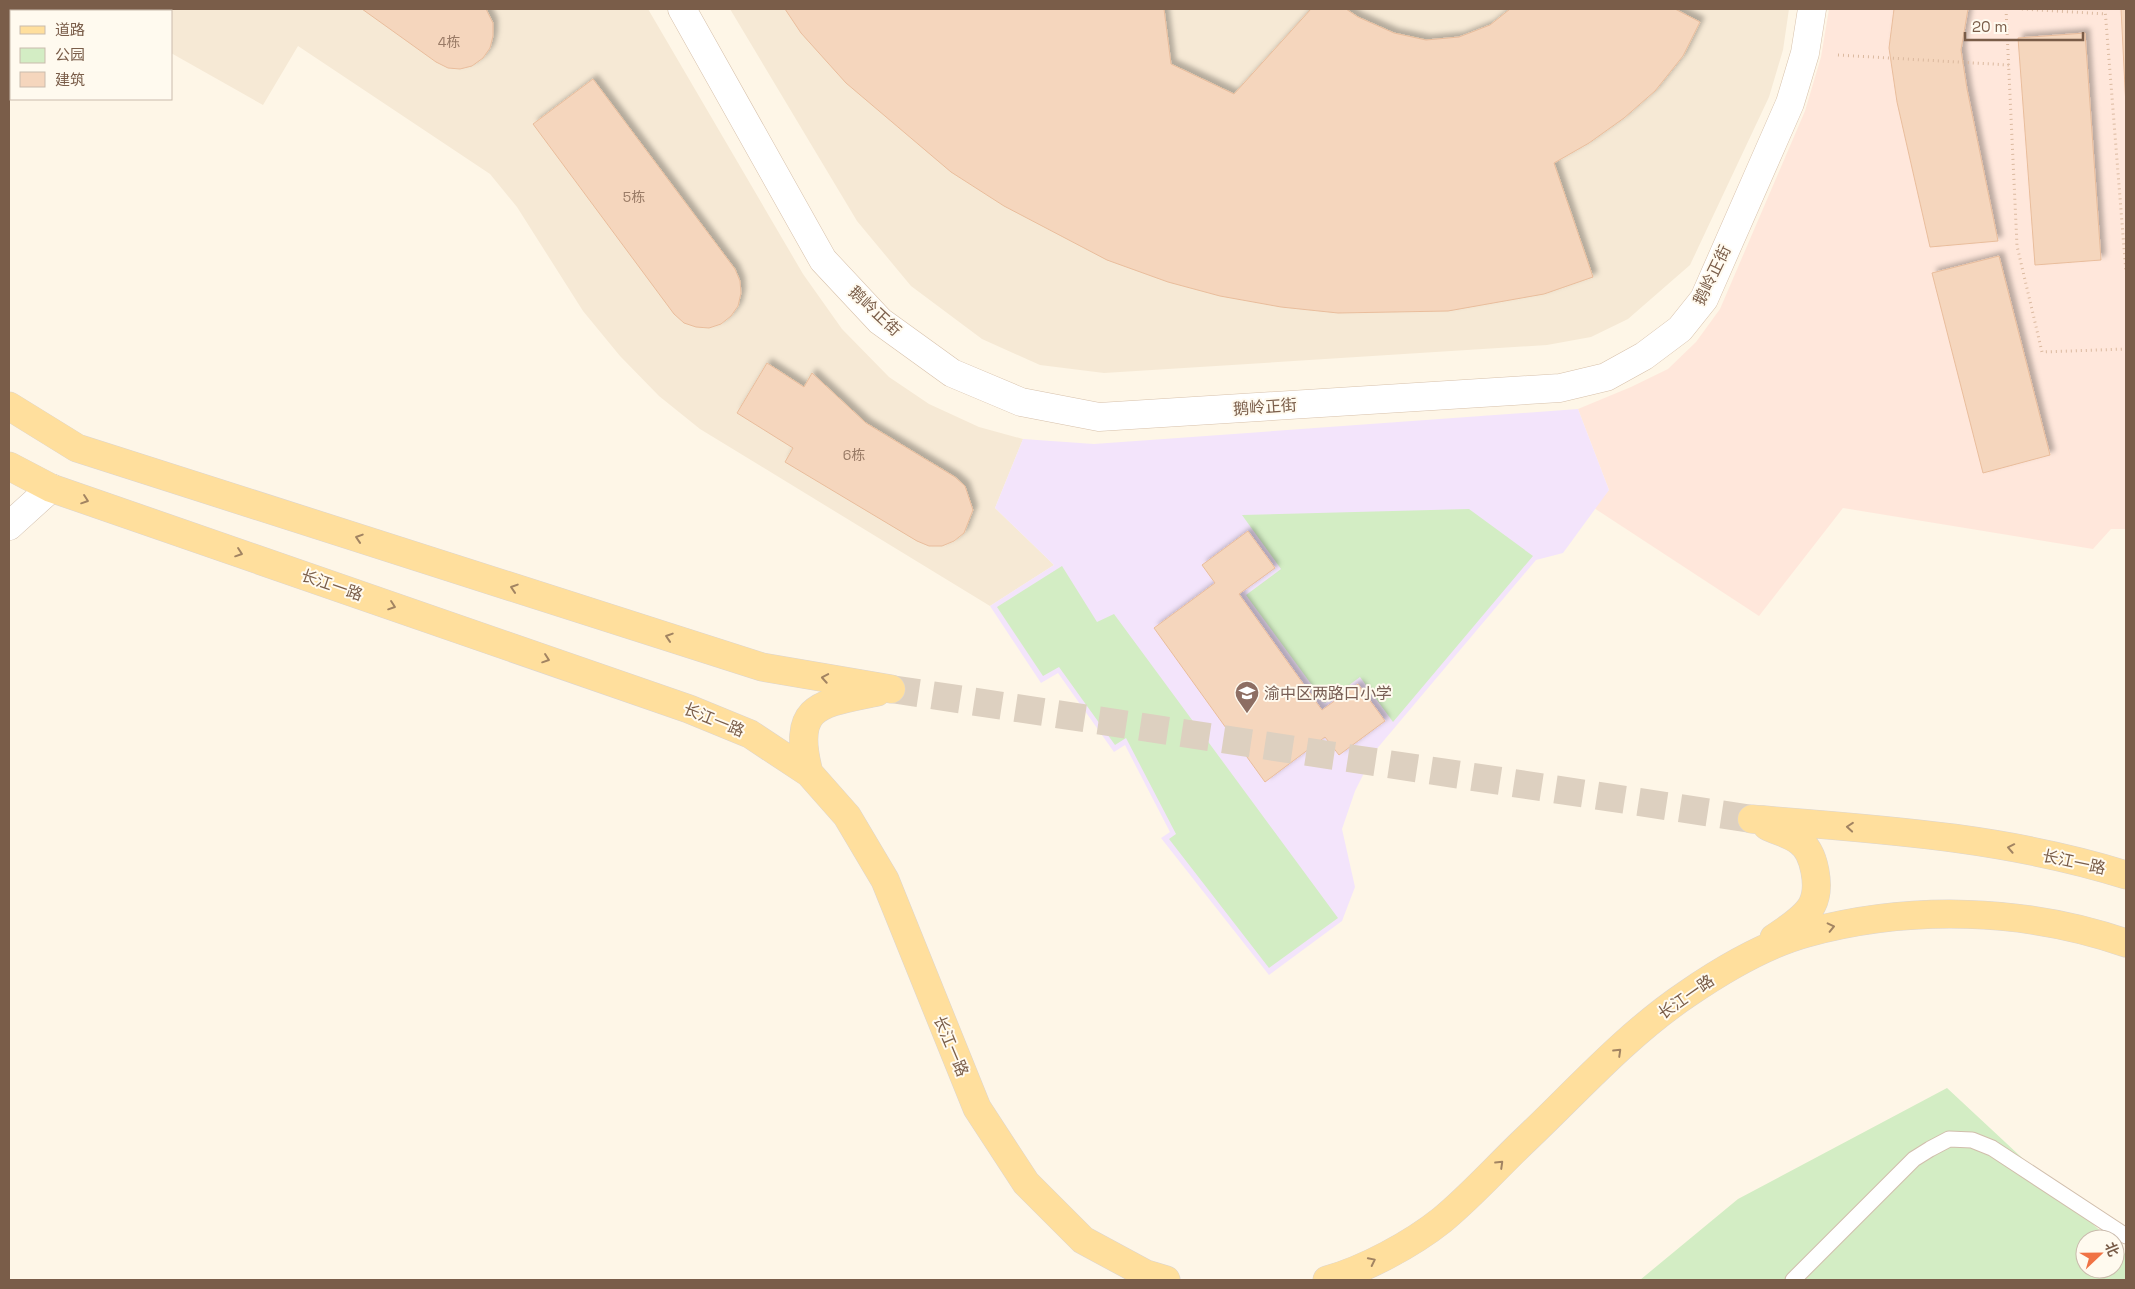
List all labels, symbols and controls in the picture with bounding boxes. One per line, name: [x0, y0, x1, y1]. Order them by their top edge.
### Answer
legend: [10, 10, 172, 100]
scale bar: [1965, 10, 2082, 42]
text: 20 m: [1972, 17, 2007, 36]
text: 道路: [55, 20, 85, 39]
house number: 4栋: [438, 33, 460, 51]
text: 公园: [55, 45, 85, 64]
text: 建筑: [55, 70, 85, 89]
house number: 5栋: [623, 188, 645, 206]
street label: 鹅岭正街: [1689, 242, 1735, 308]
street label: 鹅岭正街: [844, 281, 906, 341]
street label: 鹅岭正街: [1232, 394, 1298, 420]
house number: 6栋: [843, 446, 865, 464]
one-way arrow: [80, 494, 89, 504]
one-way arrow: [355, 534, 364, 544]
one-way arrow: [234, 547, 242, 557]
street label: 长江一路: [298, 565, 366, 605]
one-way arrow: [510, 583, 518, 593]
one-way arrow: [387, 600, 396, 610]
one-way arrow: [665, 633, 673, 643]
one-way arrow: [541, 654, 549, 664]
one-way arrow: [821, 673, 830, 683]
school or university icon: 渝中区两路口小学: [1234, 680, 1260, 714]
place label: 渝中区两路口小学: [1264, 683, 1392, 704]
street label: 长江一路: [680, 698, 748, 742]
one-way arrow: [1845, 822, 1853, 833]
one-way arrow: [2006, 844, 2015, 854]
street label: 长江一路: [2041, 845, 2107, 879]
one-way arrow: [1827, 922, 1836, 933]
street label: 长江一路: [1654, 970, 1718, 1024]
street label: 长江一路: [929, 1012, 973, 1080]
one-way arrow: [1612, 1049, 1621, 1058]
one-way arrow: [1495, 1161, 1504, 1170]
north arrow: [2075, 1229, 2125, 1279]
text: 北: [2101, 1239, 2123, 1259]
one-way arrow: [1367, 1257, 1376, 1267]

